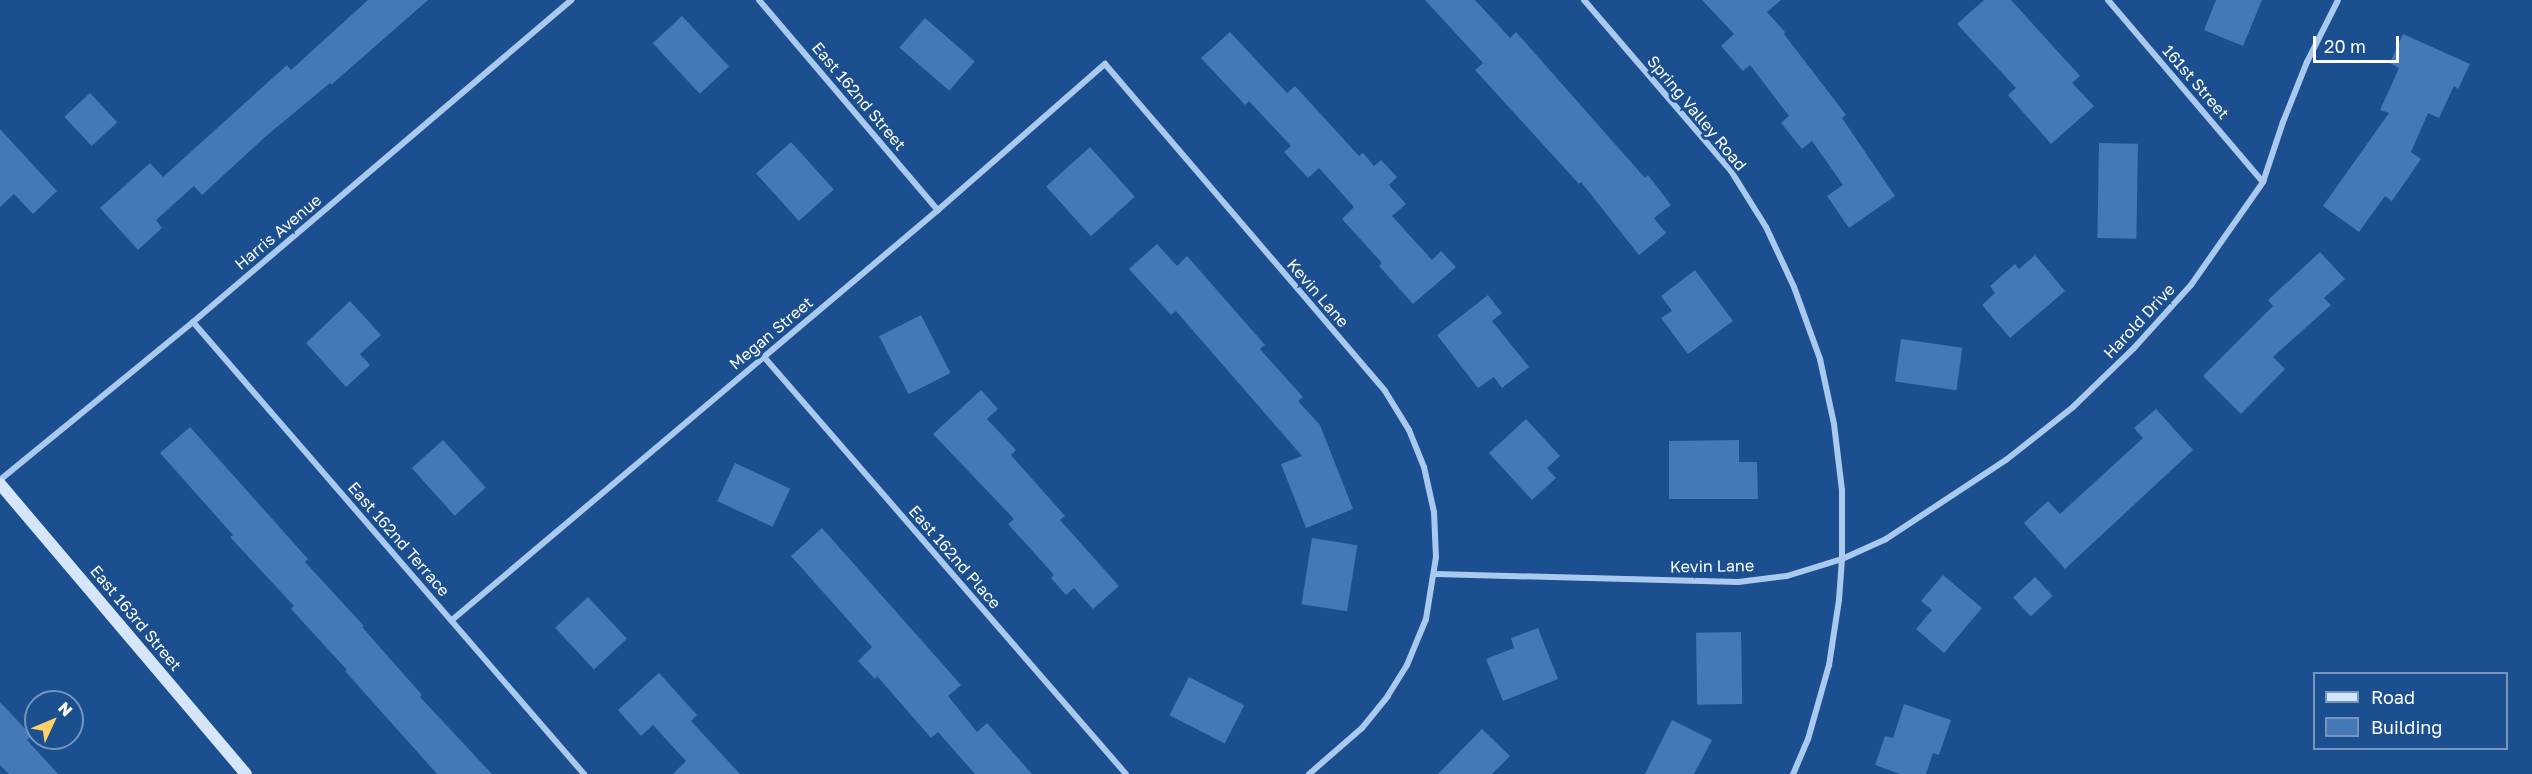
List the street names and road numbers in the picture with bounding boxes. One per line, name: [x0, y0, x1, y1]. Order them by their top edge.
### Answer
street label: East 162nd Street: [808, 38, 910, 154]
street label: 161st Street: [2159, 41, 2233, 123]
street label: Spring Valley Road: [1643, 52, 1751, 174]
street label: Harris Avenue: [231, 190, 325, 274]
street label: Kevin Lane: [1283, 255, 1353, 331]
street label: Harold Drive: [2099, 280, 2179, 362]
street label: Megan Street: [725, 293, 817, 373]
street label: East 162nd Terrace: [344, 478, 454, 600]
street label: East 162nd Place: [905, 501, 1005, 613]
street label: Kevin Lane: [1670, 556, 1754, 576]
street label: East 163rd Street: [86, 561, 186, 675]

